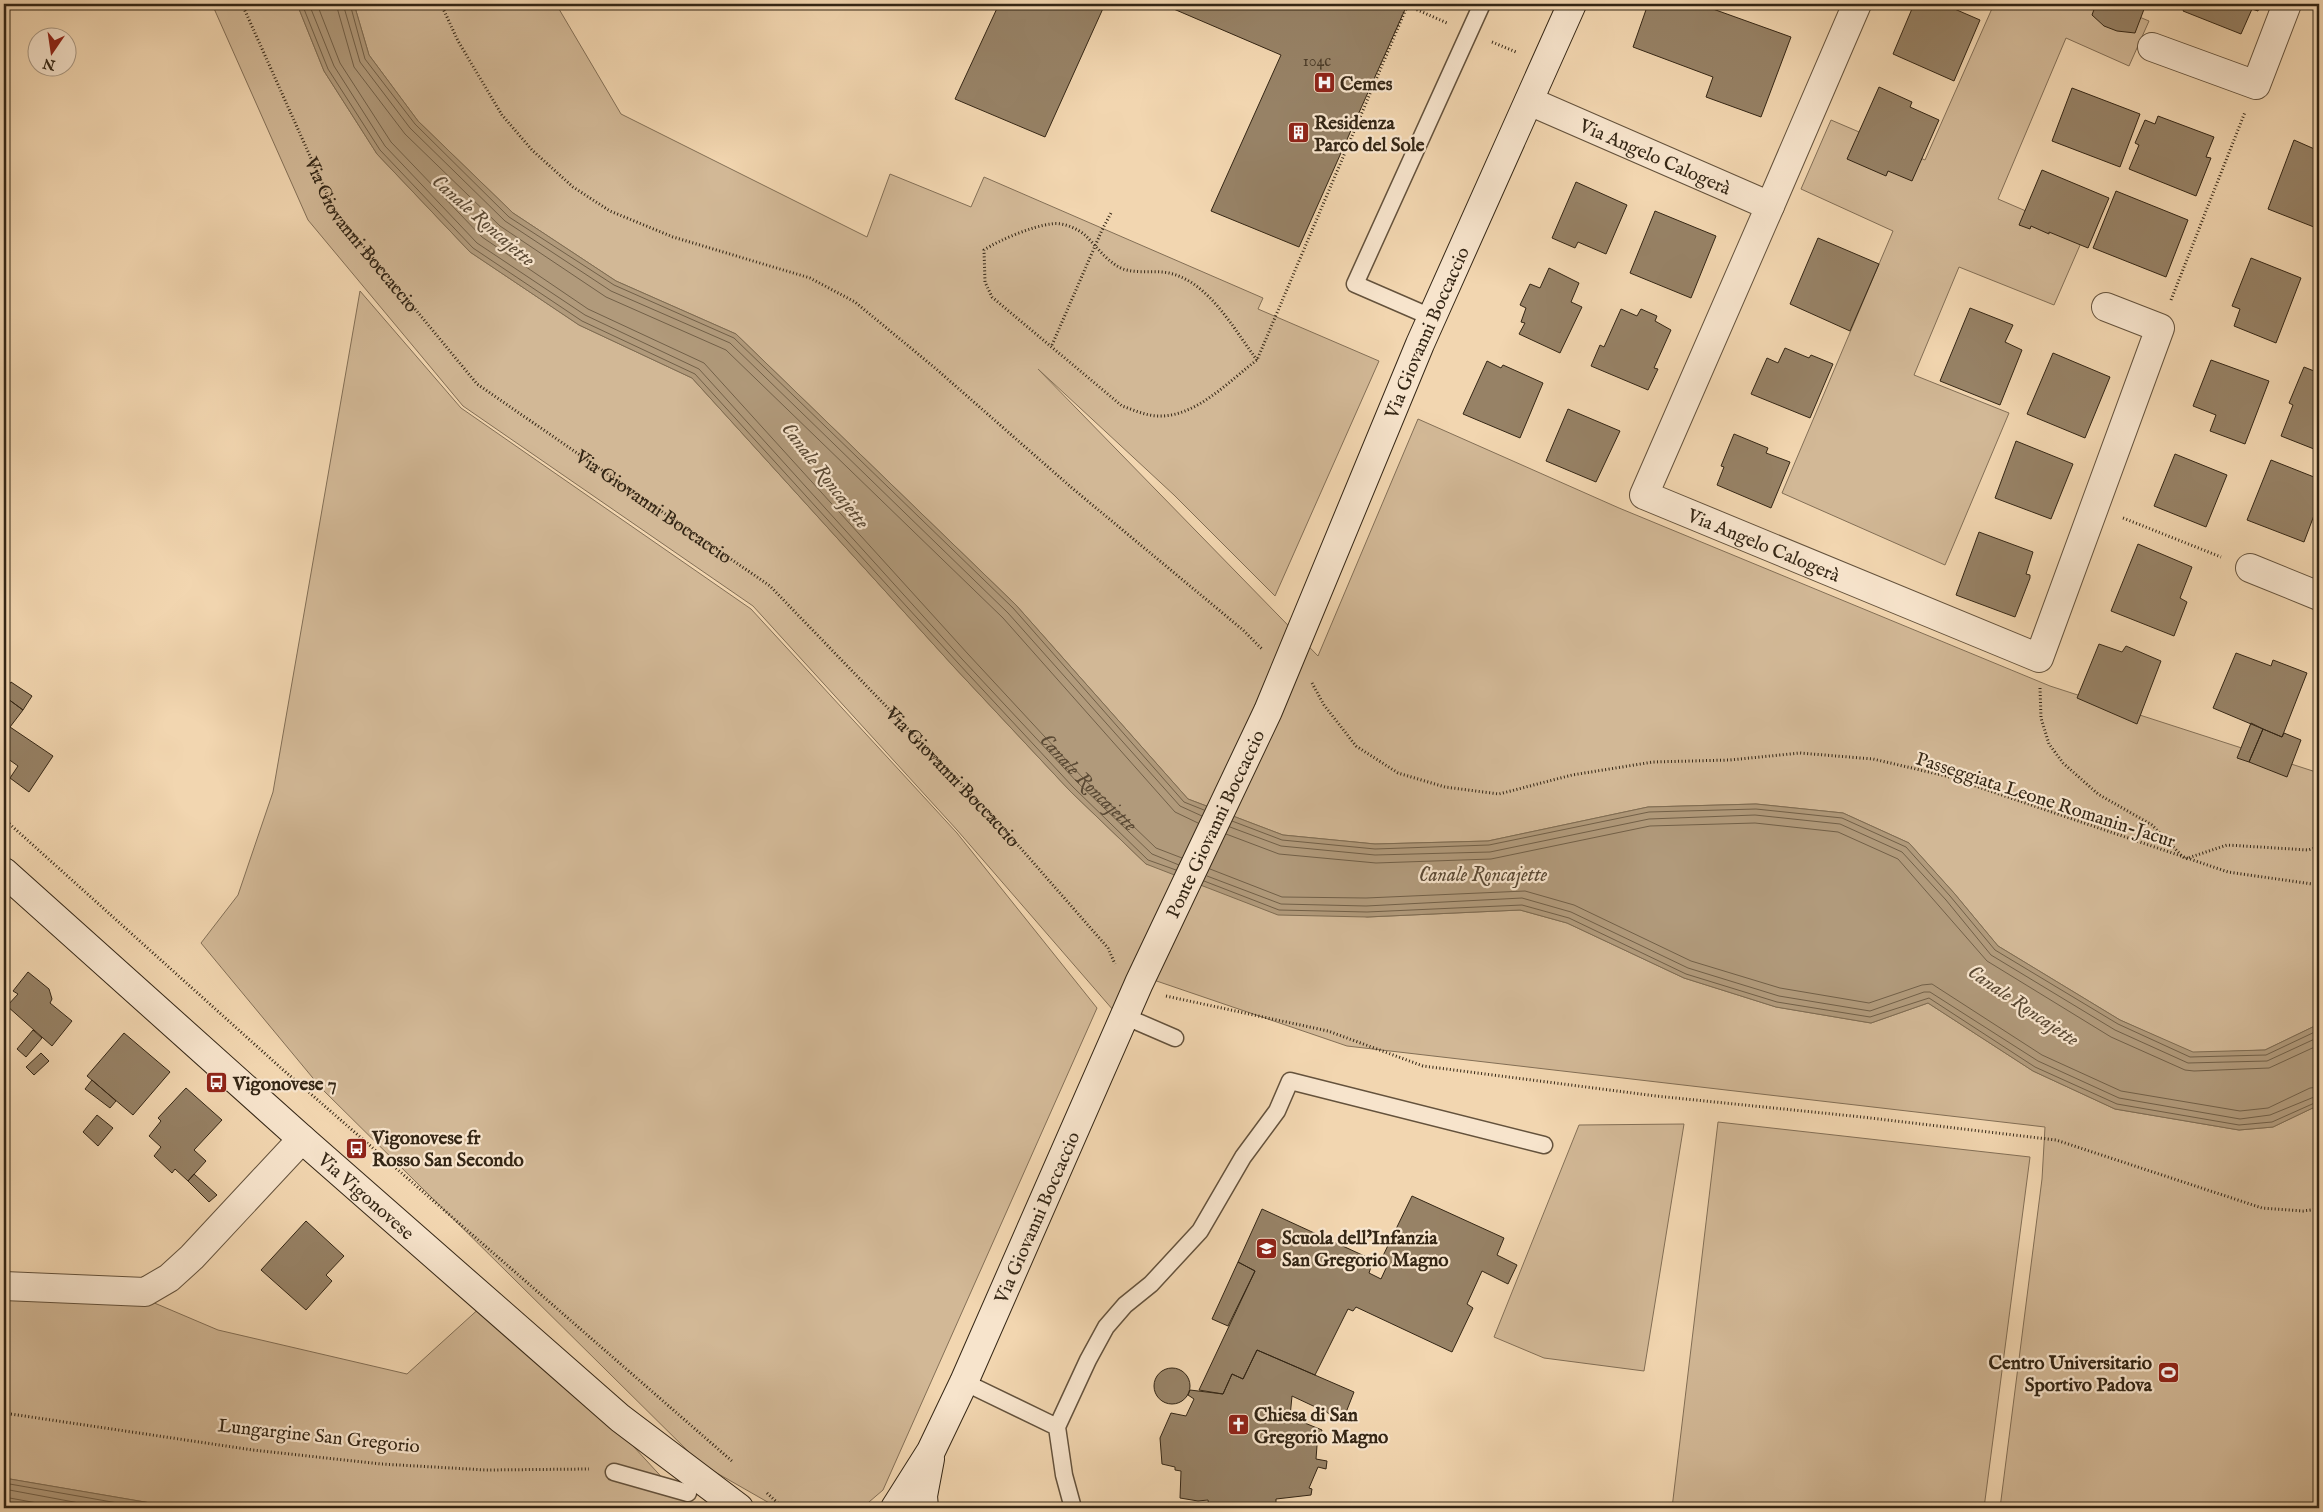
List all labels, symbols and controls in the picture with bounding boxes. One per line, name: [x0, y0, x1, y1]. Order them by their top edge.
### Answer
north arrow: [28, 28, 78, 78]
house number: 104c: [1303, 52, 1331, 72]
text: N: [41, 54, 58, 74]
hospital icon: Cemes: [1312, 71, 1336, 95]
place label: Cemes: [1340, 73, 1393, 97]
place label: Residenza Parco del Sole: [1314, 112, 1425, 158]
street label: Via Angelo Calogerà: [1574, 114, 1735, 202]
building icon: Residenza Parco del Sole: [1286, 121, 1310, 145]
street label: Via Giovanni Boccaccio: [298, 153, 423, 318]
water label: Canale Roncajette: [426, 170, 540, 273]
street label: Via Giovanni Boccaccio: [1380, 243, 1476, 424]
water label: Canale Roncajette: [775, 418, 874, 535]
street label: Via Giovanni Boccaccio: [569, 445, 736, 570]
street label: Via Angelo Calogerà: [1683, 504, 1844, 589]
street label: Via Giovanni Boccaccio: [879, 702, 1024, 853]
street label: Ponte Giovanni Boccaccio: [1162, 727, 1271, 922]
water label: Canale Roncajette: [1034, 728, 1142, 838]
street label: Passeggiata Leone Romanin-Jacur: [1913, 748, 2178, 854]
water label: Canale Roncajette: [1419, 863, 1548, 888]
water label: Canale Roncajette: [1963, 960, 2084, 1053]
bus stop icon: Vigonovese 7: [205, 1071, 229, 1095]
place label: Vigonovese 7: [232, 1073, 337, 1097]
place label: Vigonovese fr Rosso San Secondo: [371, 1127, 524, 1173]
street label: Via Giovanni Boccaccio: [990, 1128, 1086, 1308]
bus stop icon: Vigonovese fr Rosso San Secondo: [344, 1136, 368, 1160]
street label: Via Vigonovese: [311, 1148, 419, 1246]
place label: Scuola dell'Infanzia San Gregorio Magno: [1282, 1227, 1449, 1273]
school or university icon: Scuola dell'Infanzia San Gregorio Magno: [1254, 1236, 1278, 1260]
place label: Centro Universitario Sportivo Padova: [1988, 1352, 2153, 1398]
sports icon: Centro Universitario Sportivo Padova: [2156, 1361, 2180, 1385]
place label: Chiesa di San Gregorio Magno: [1254, 1404, 1388, 1450]
church icon: Chiesa di San Gregorio Magno: [1226, 1413, 1250, 1437]
street label: Lungargine San Gregorio: [217, 1414, 421, 1460]

